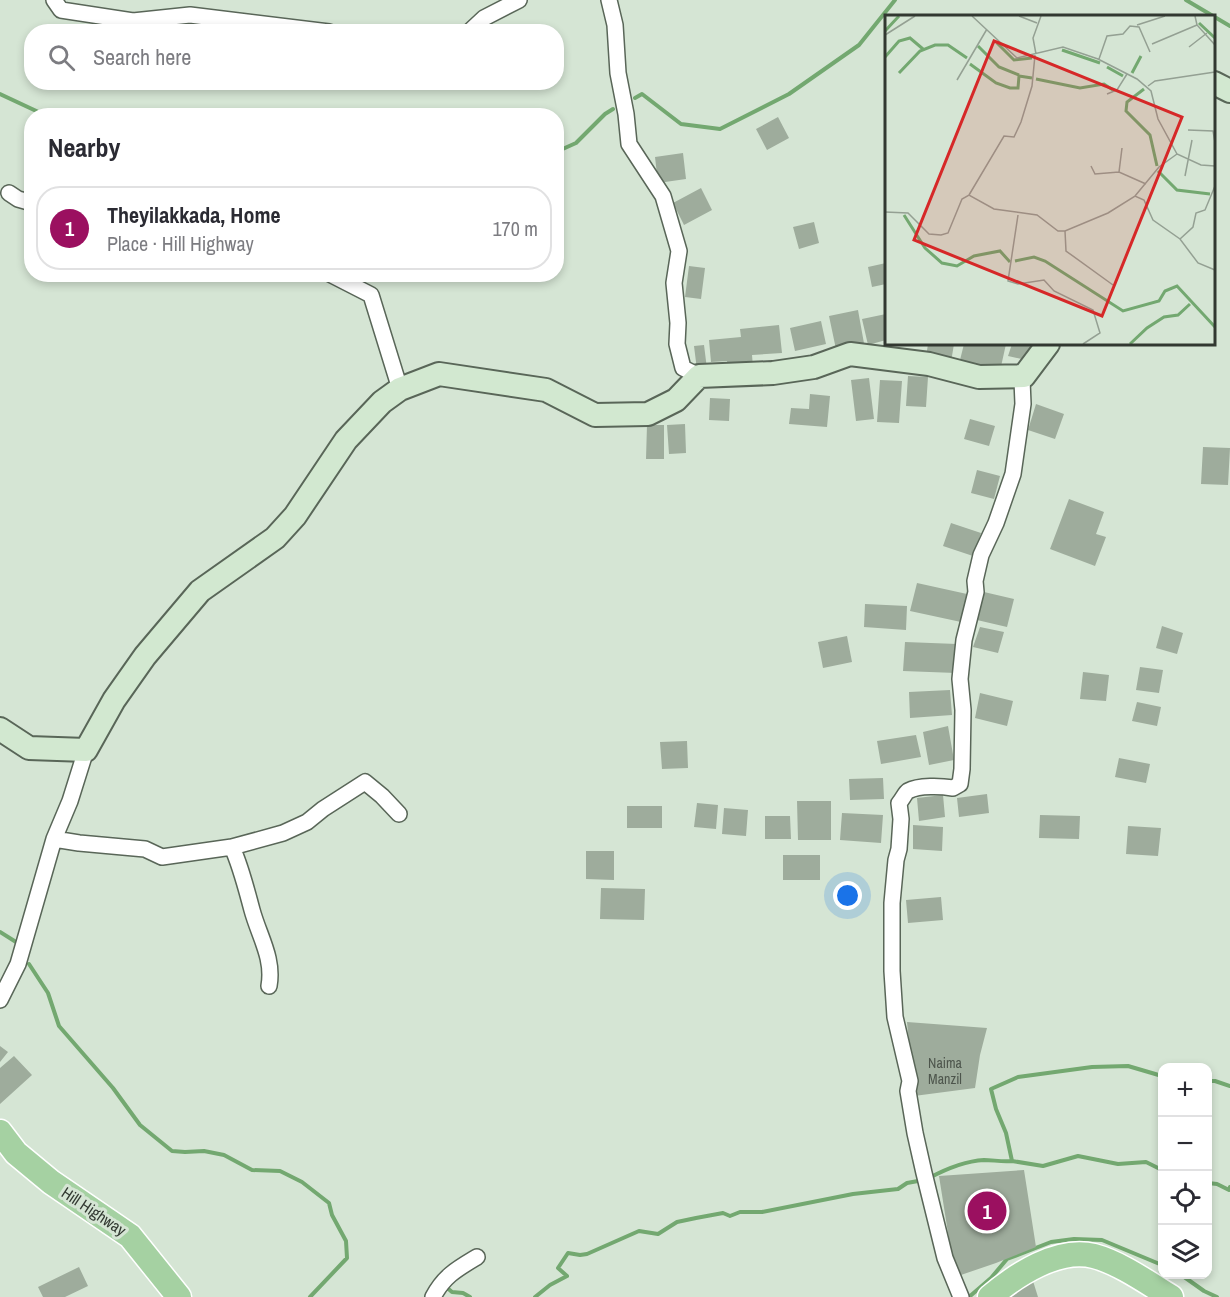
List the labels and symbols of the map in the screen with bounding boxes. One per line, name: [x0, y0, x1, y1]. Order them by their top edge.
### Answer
inset map: [885, 15, 1215, 345]
your location: [833, 881, 862, 910]
house number: Naima Manzil: [928, 1054, 963, 1088]
street label: Hill Highway: [57, 1181, 131, 1241]
pin: 1: [968, 1188, 1006, 1234]

